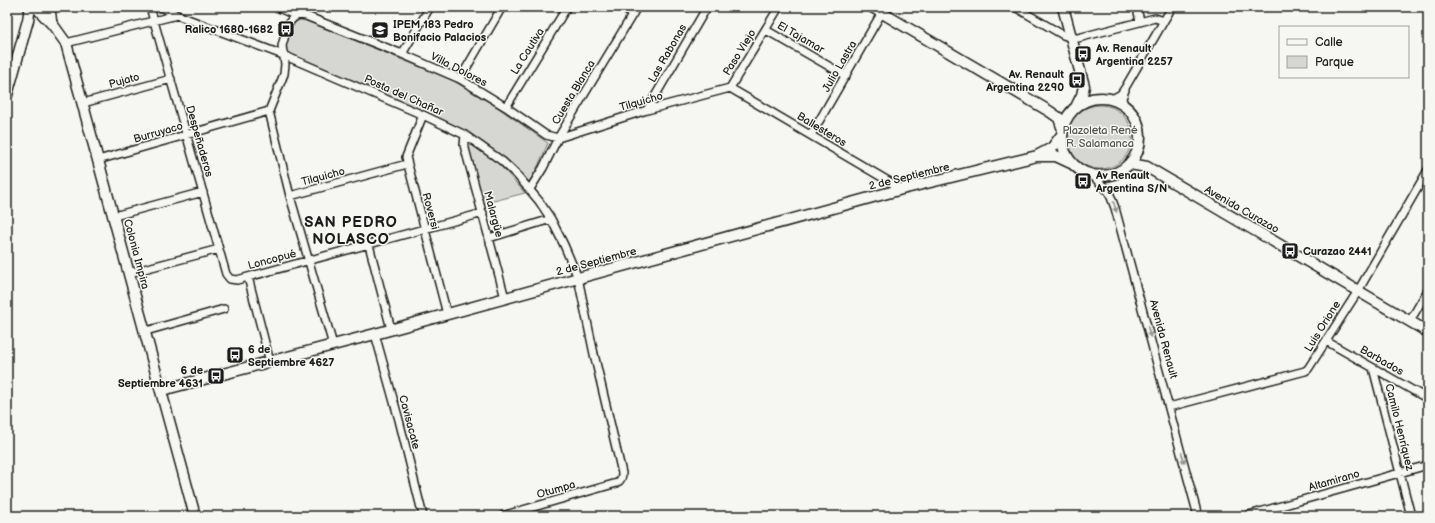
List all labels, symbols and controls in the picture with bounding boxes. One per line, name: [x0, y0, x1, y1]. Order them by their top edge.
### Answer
place label: IPEM 183 Pedro Bonifacio Palacios: [393, 18, 487, 44]
bus stop icon: Ralico 1680-1682: [276, 19, 296, 39]
street label: El Tajamar: [775, 19, 827, 57]
school or university icon: IPEM 183 Pedro Bonifacio Palacios: [370, 20, 390, 40]
street label: Las Rabonas: [646, 21, 690, 85]
place label: Ralico 1680-1682: [185, 23, 273, 36]
street label: La Cautiva: [508, 26, 547, 77]
legend: [1279, 26, 1409, 78]
street label: Paso Viejo: [720, 27, 759, 78]
text: Calle: [1315, 35, 1343, 50]
street label: Julio Lastra: [820, 38, 859, 94]
place label: Av. Renault Argentina 2257: [1095, 42, 1173, 68]
bus stop icon: Av. Renault Argentina 2257: [1073, 44, 1093, 64]
street label: Villa Dolores: [428, 50, 490, 90]
text: Parque: [1315, 55, 1354, 70]
street label: Cuesta Blanca: [549, 58, 598, 127]
place label: Av. Renault Argentina 2290: [985, 68, 1064, 94]
street label: Pujato: [107, 70, 141, 91]
bus stop icon: Av. Renault Argentina 2290: [1067, 70, 1087, 90]
street label: Posta del Chañar: [362, 72, 446, 119]
street label: Tilquicho: [618, 89, 664, 114]
street label: Despeñaderos: [183, 104, 216, 179]
street label: Ballesteros: [795, 110, 849, 150]
street label: Burruyaco: [132, 119, 184, 146]
park label: Plazoleta René R. Salamanca: [1062, 124, 1138, 150]
street label: 2 de Septiembre: [867, 160, 951, 193]
street label: Tilquicho: [300, 164, 346, 189]
place label: Av Renault Argentina S/N: [1095, 169, 1167, 195]
bus stop icon: Av Renault Argentina S/N: [1073, 171, 1093, 191]
street label: Avenida Curazao: [1202, 183, 1281, 236]
street label: Malargüe: [481, 190, 506, 239]
street label: Roversi: [419, 191, 442, 231]
one-way arrow: [1112, 201, 1118, 213]
district label: SAN PEDRO NOLASCO: [304, 213, 398, 249]
street label: Colonia Impira: [121, 218, 152, 291]
bus stop icon: Curazao 2441: [1280, 241, 1300, 261]
street label: 2 de Septiembre: [555, 244, 638, 278]
place label: Curazao 2441: [1303, 245, 1372, 258]
street label: Loncopué: [247, 247, 298, 272]
street label: Avenida Renault: [1147, 298, 1180, 381]
street label: Luis Orione: [1302, 298, 1343, 354]
one-way arrow: [1146, 327, 1152, 339]
place label: 6 de Septiembre 4627: [248, 343, 334, 369]
street label: Barbados: [1358, 343, 1406, 378]
bus stop icon: 6 de Septiembre 4627: [225, 345, 245, 365]
place label: 6 de Septiembre 4631: [118, 364, 203, 390]
bus stop icon: 6 de Septiembre 4631: [206, 366, 226, 386]
street label: Camilo Henríquez: [1382, 382, 1417, 473]
street label: Cavisacate: [396, 394, 423, 451]
one-way arrow: [1180, 452, 1186, 464]
street label: Altamirano: [1307, 467, 1361, 494]
street label: Otumpa: [535, 478, 577, 501]

